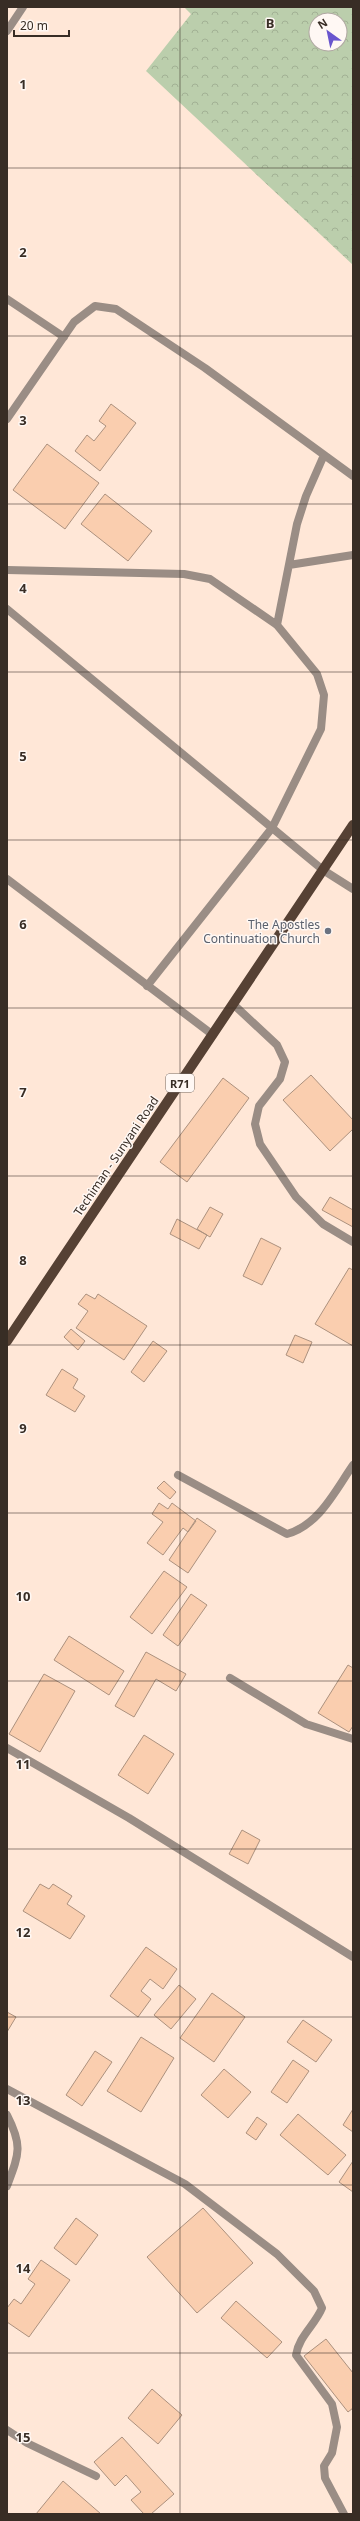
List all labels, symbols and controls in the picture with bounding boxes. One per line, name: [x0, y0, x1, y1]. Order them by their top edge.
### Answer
scale bar: [14, 12, 69, 38]
north arrow: [308, 12, 348, 52]
text: B: [266, 14, 274, 32]
text: N: [314, 14, 330, 32]
text: 20 m: [20, 17, 48, 34]
text: 1: [19, 75, 27, 93]
text: 2: [19, 243, 27, 261]
text: 3: [19, 411, 27, 429]
text: 4: [19, 579, 27, 597]
text: 5: [19, 747, 27, 765]
text: 6: [19, 915, 27, 933]
place label: The Apostles Continuation Church: [203, 916, 320, 947]
marker: The Apostles Continuation Church: [323, 926, 333, 936]
road number: R71: [166, 1074, 194, 1092]
text: 7: [19, 1083, 27, 1101]
street label: Techiman - Sunyani Road: [70, 1093, 162, 1219]
text: 8: [19, 1251, 27, 1269]
text: 9: [19, 1419, 27, 1437]
text: 10: [16, 1587, 30, 1605]
text: 11: [16, 1755, 30, 1773]
text: 12: [16, 1923, 30, 1941]
text: 13: [16, 2091, 30, 2109]
text: 14: [16, 2259, 31, 2277]
text: 15: [16, 2428, 30, 2446]

